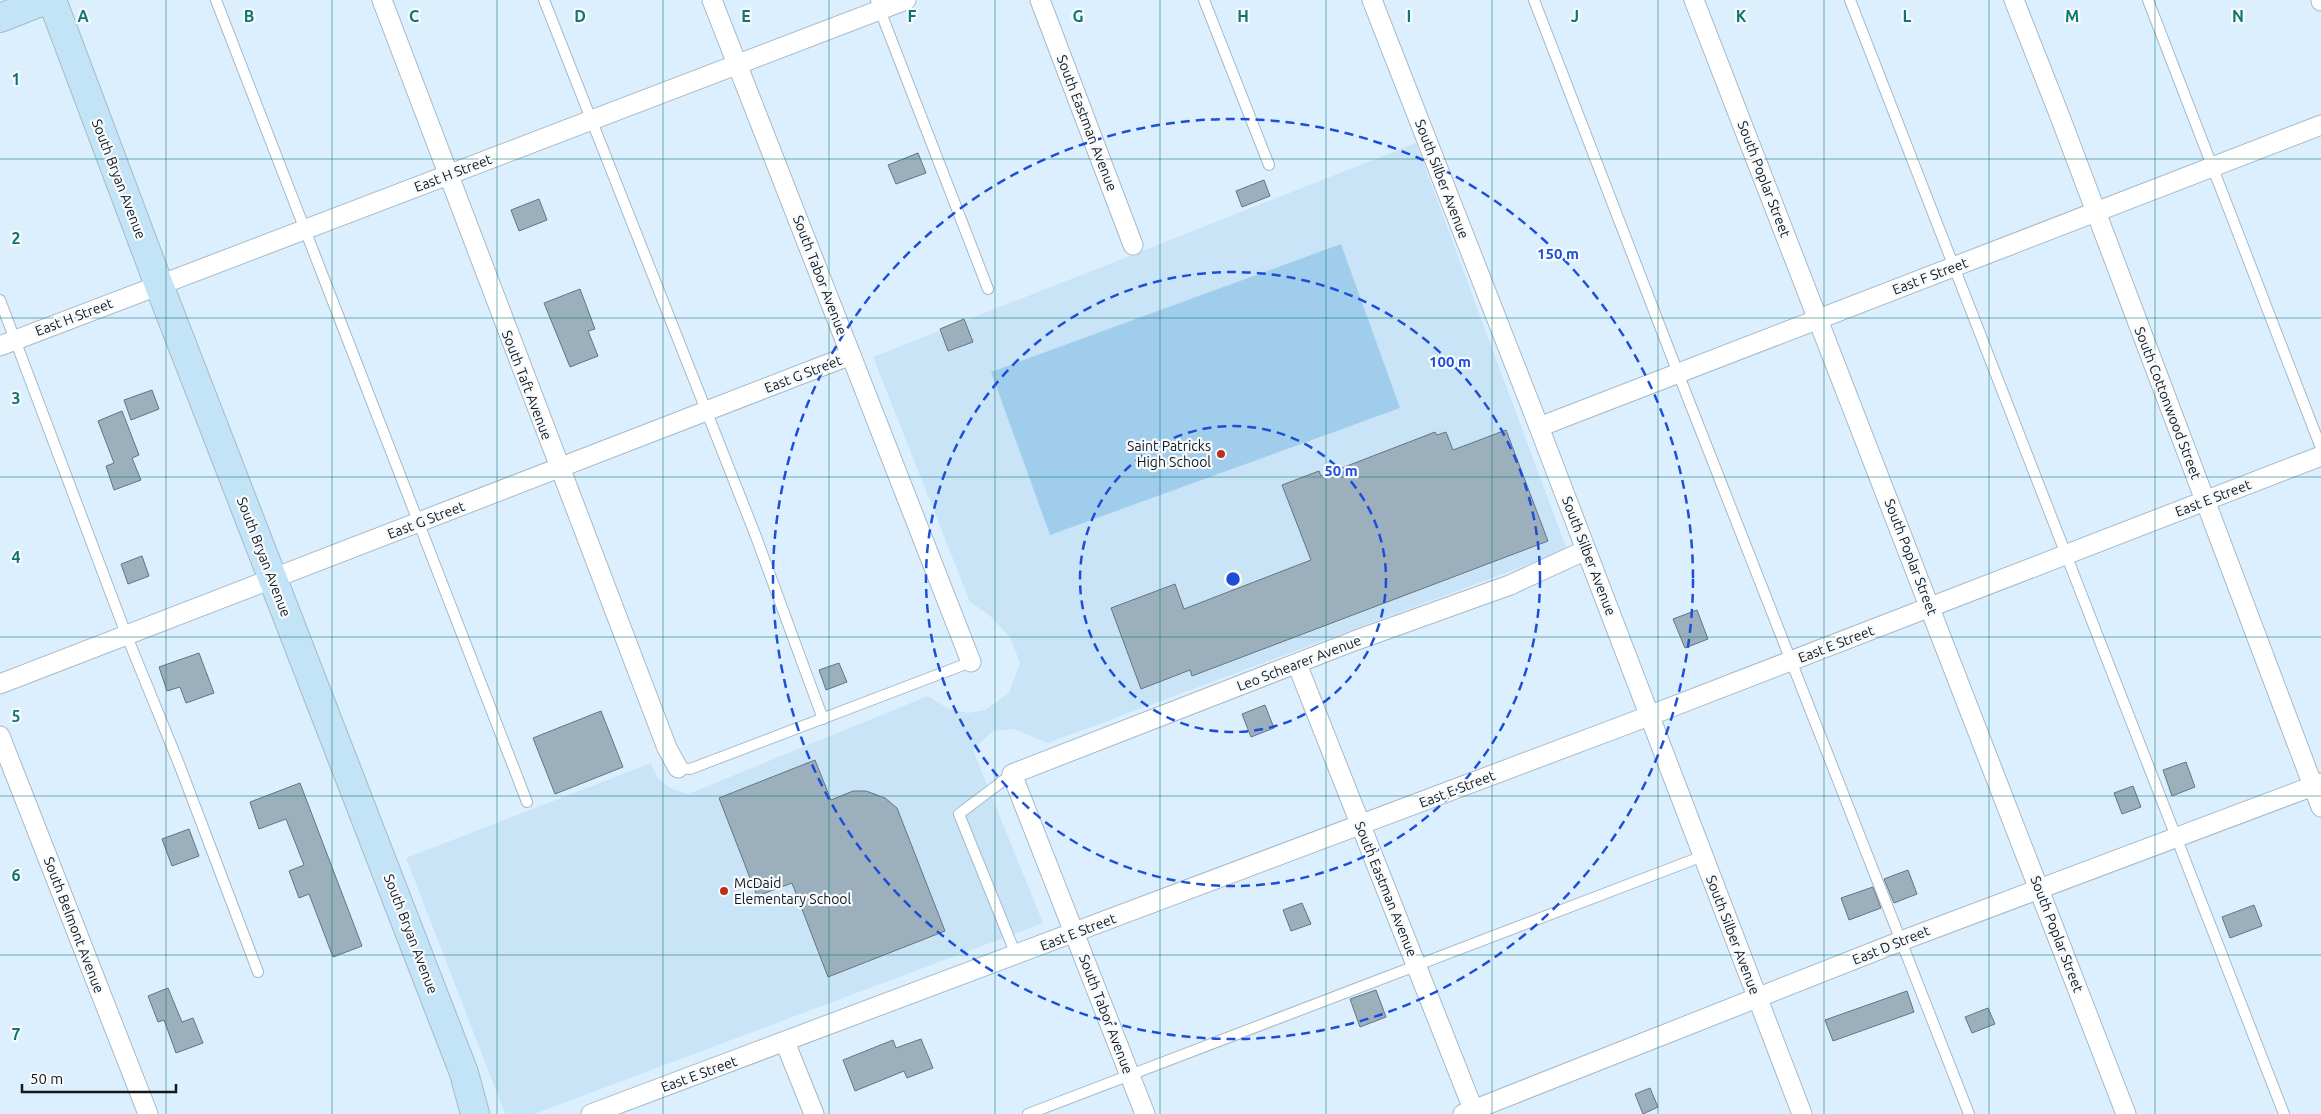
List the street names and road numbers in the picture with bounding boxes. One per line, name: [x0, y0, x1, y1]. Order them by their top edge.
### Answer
street label: South Eastman Avenue: [1054, 53, 1120, 193]
street label: South Bryan Avenue: [89, 117, 149, 241]
street label: South Silber Avenue: [1412, 117, 1472, 241]
street label: South Poplar Street: [1734, 119, 1794, 240]
street label: East H Street: [412, 151, 495, 195]
street label: South Tabor Avenue: [790, 213, 850, 337]
street label: East F Street: [1890, 254, 1970, 298]
street label: East H Street: [33, 295, 116, 339]
street label: South Cottonwood Street: [2132, 325, 2205, 482]
street label: South Taft Avenue: [499, 328, 555, 442]
street label: East G Street: [762, 352, 844, 396]
street label: East E Street: [2173, 476, 2254, 520]
street label: South Silber Avenue: [1559, 494, 1619, 618]
street label: South Bryan Avenue: [234, 495, 294, 619]
street label: South Poplar Street: [1881, 497, 1941, 618]
street label: East G Street: [385, 498, 467, 542]
street label: East E Street: [1796, 622, 1877, 666]
street label: Leo Schearer Avenue: [1235, 632, 1363, 694]
street label: East E Street: [1417, 767, 1498, 811]
street label: South Eastman Avenue: [1352, 819, 1420, 959]
street label: South Belmont Avenue: [41, 855, 107, 995]
street label: South Bryan Avenue: [381, 872, 441, 996]
street label: South Silber Avenue: [1703, 873, 1763, 997]
street label: South Poplar Street: [2027, 874, 2087, 995]
street label: East E Street: [1038, 910, 1119, 954]
street label: East D Street: [1850, 922, 1932, 968]
street label: South Tabor Avenue: [1076, 952, 1136, 1076]
street label: East E Street: [659, 1053, 740, 1095]

